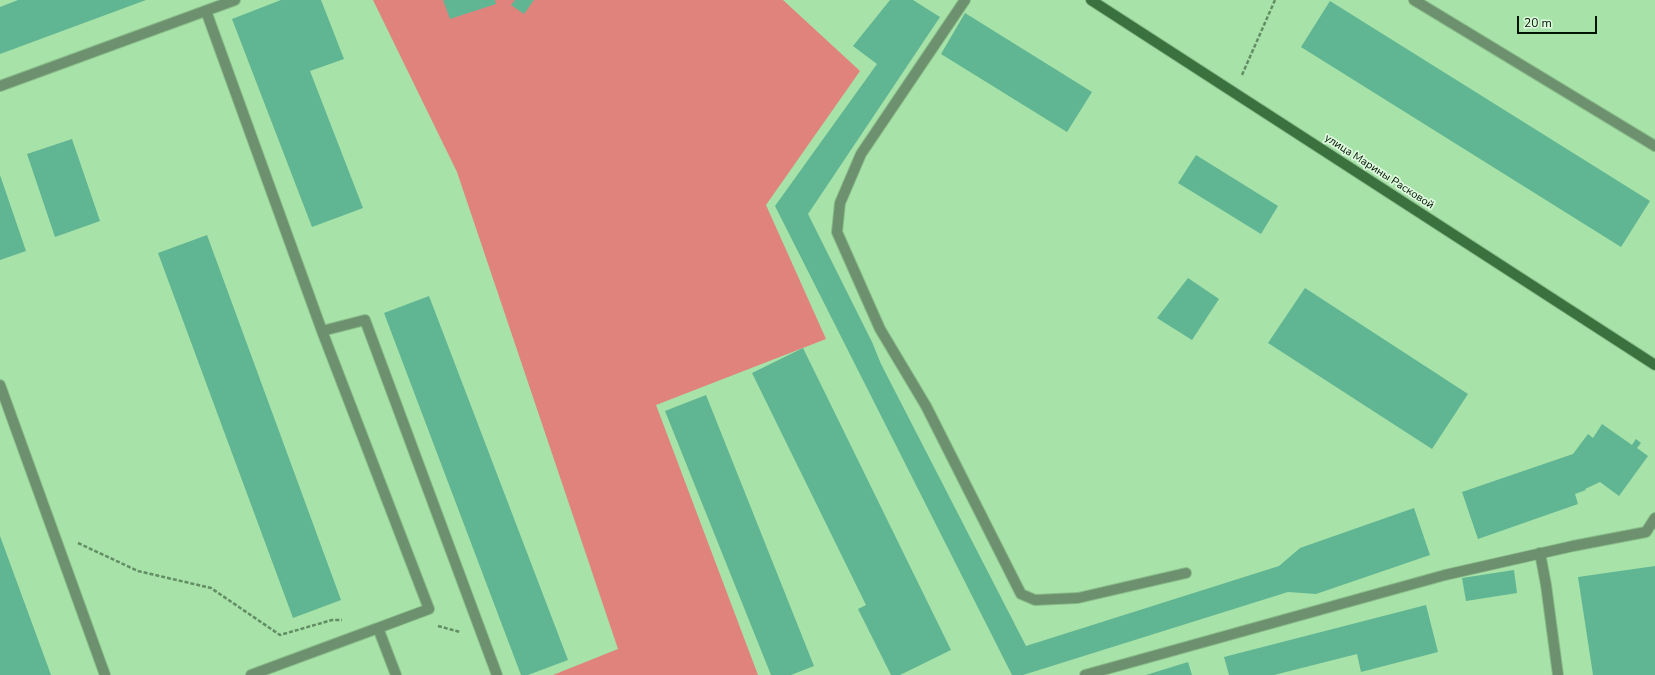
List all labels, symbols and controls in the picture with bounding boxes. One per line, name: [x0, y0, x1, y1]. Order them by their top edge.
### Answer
scale bar: [1519, 8, 1599, 34]
text: 20 m: [1524, 15, 1552, 31]
street label: улица Марины Расковой: [1322, 132, 1436, 212]

